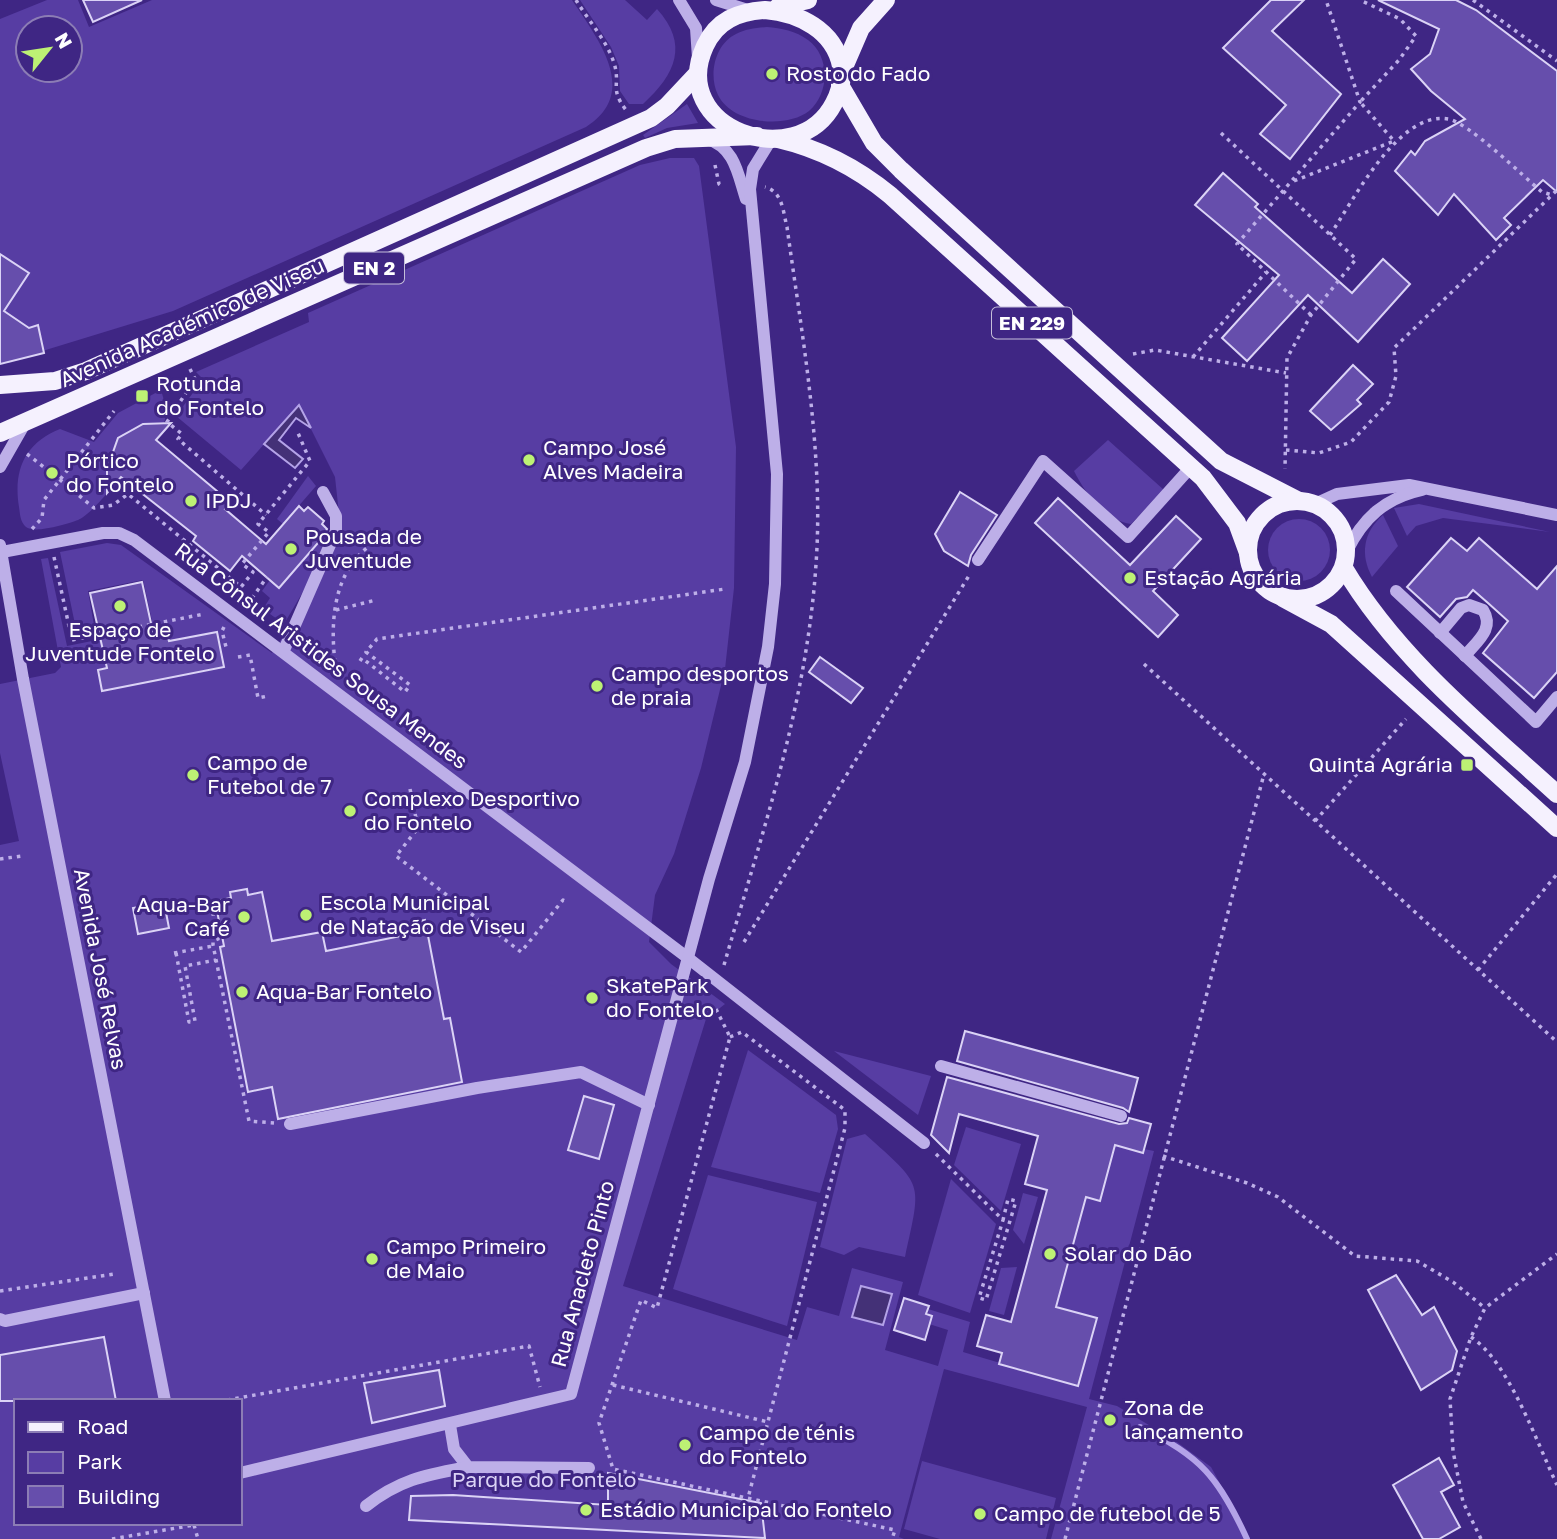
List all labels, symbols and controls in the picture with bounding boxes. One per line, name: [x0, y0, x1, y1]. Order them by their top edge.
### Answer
north arrow: [14, 14, 84, 84]
text: N: [51, 28, 78, 52]
place label: Rosto do Fado: [786, 60, 930, 86]
marker: Rosto do Fado: [764, 66, 780, 82]
street label: Avenida Académico de Viseu: [55, 252, 328, 392]
road number: EN 2: [344, 252, 404, 284]
road number: EN 229: [992, 308, 1072, 338]
place label: Rotunda do Fontelo: [156, 370, 264, 420]
marker: Rotunda do Fontelo: [134, 388, 150, 404]
place label: Campo José Alves Madeira: [543, 434, 683, 484]
place label: Pórtico do Fontelo: [66, 447, 174, 497]
marker: Campo José Alves Madeira: [521, 452, 537, 468]
marker: Pórtico do Fontelo: [44, 465, 60, 481]
place label: IPDJ: [205, 487, 252, 513]
marker: IPDJ: [183, 493, 199, 509]
place label: Pousada de Juventude: [305, 523, 422, 573]
street label: Rua Cônsul Aristides Sousa Mendes: [170, 536, 473, 774]
marker: Pousada de Juventude: [283, 541, 299, 557]
place label: Estação Agrária: [1144, 564, 1302, 590]
marker: Estação Agrária: [1122, 570, 1138, 586]
marker: Espaço de Juventude Fontelo: [112, 598, 128, 614]
place label: Espaço de Juventude Fontelo: [25, 616, 215, 666]
place label: Campo desportos de praia: [611, 660, 789, 710]
marker: Campo desportos de praia: [589, 678, 605, 694]
place label: Campo de Futebol de 7: [207, 749, 332, 799]
place label: Quinta Agrária: [1309, 751, 1453, 777]
marker: Quinta Agrária: [1459, 757, 1475, 773]
marker: Campo de Futebol de 7: [185, 767, 201, 783]
place label: Complexo Desportivo do Fontelo: [364, 785, 580, 835]
marker: Complexo Desportivo do Fontelo: [342, 803, 358, 819]
street label: Avenida José Relvas: [69, 866, 133, 1072]
place label: Escola Municipal de Natação de Viseu: [320, 889, 525, 939]
place label: Aqua-Bar Café: [137, 891, 230, 941]
marker: Escola Municipal de Natação de Viseu: [298, 907, 314, 923]
marker: Aqua-Bar Café: [236, 909, 252, 925]
place label: SkatePark do Fontelo: [606, 972, 714, 1022]
place label: Aqua-Bar Fontelo: [256, 978, 432, 1004]
marker: Aqua-Bar Fontelo: [234, 984, 250, 1000]
marker: SkatePark do Fontelo: [584, 990, 600, 1006]
street label: Rua Anacleto Pinto: [545, 1178, 619, 1370]
place label: Campo Primeiro de Maio: [386, 1233, 546, 1283]
place label: Solar do Dão: [1064, 1240, 1192, 1266]
marker: Solar do Dão: [1042, 1246, 1058, 1262]
marker: Campo Primeiro de Maio: [364, 1251, 380, 1267]
place label: Zona de lançamento: [1124, 1394, 1243, 1444]
legend: [14, 1399, 242, 1525]
marker: Zona de lançamento: [1102, 1412, 1118, 1428]
text: Road: [77, 1413, 128, 1439]
place label: Campo de ténis do Fontelo: [699, 1419, 855, 1469]
marker: Campo de ténis do Fontelo: [677, 1437, 693, 1453]
text: Park: [77, 1448, 123, 1474]
park label: Parque do Fontelo: [452, 1466, 636, 1492]
text: Building: [77, 1483, 160, 1509]
place label: Estádio Municipal do Fontelo: [600, 1496, 892, 1522]
place label: Campo de futebol de 5: [994, 1500, 1221, 1526]
marker: Estádio Municipal do Fontelo: [578, 1502, 594, 1518]
marker: Campo de futebol de 5: [972, 1506, 988, 1522]

